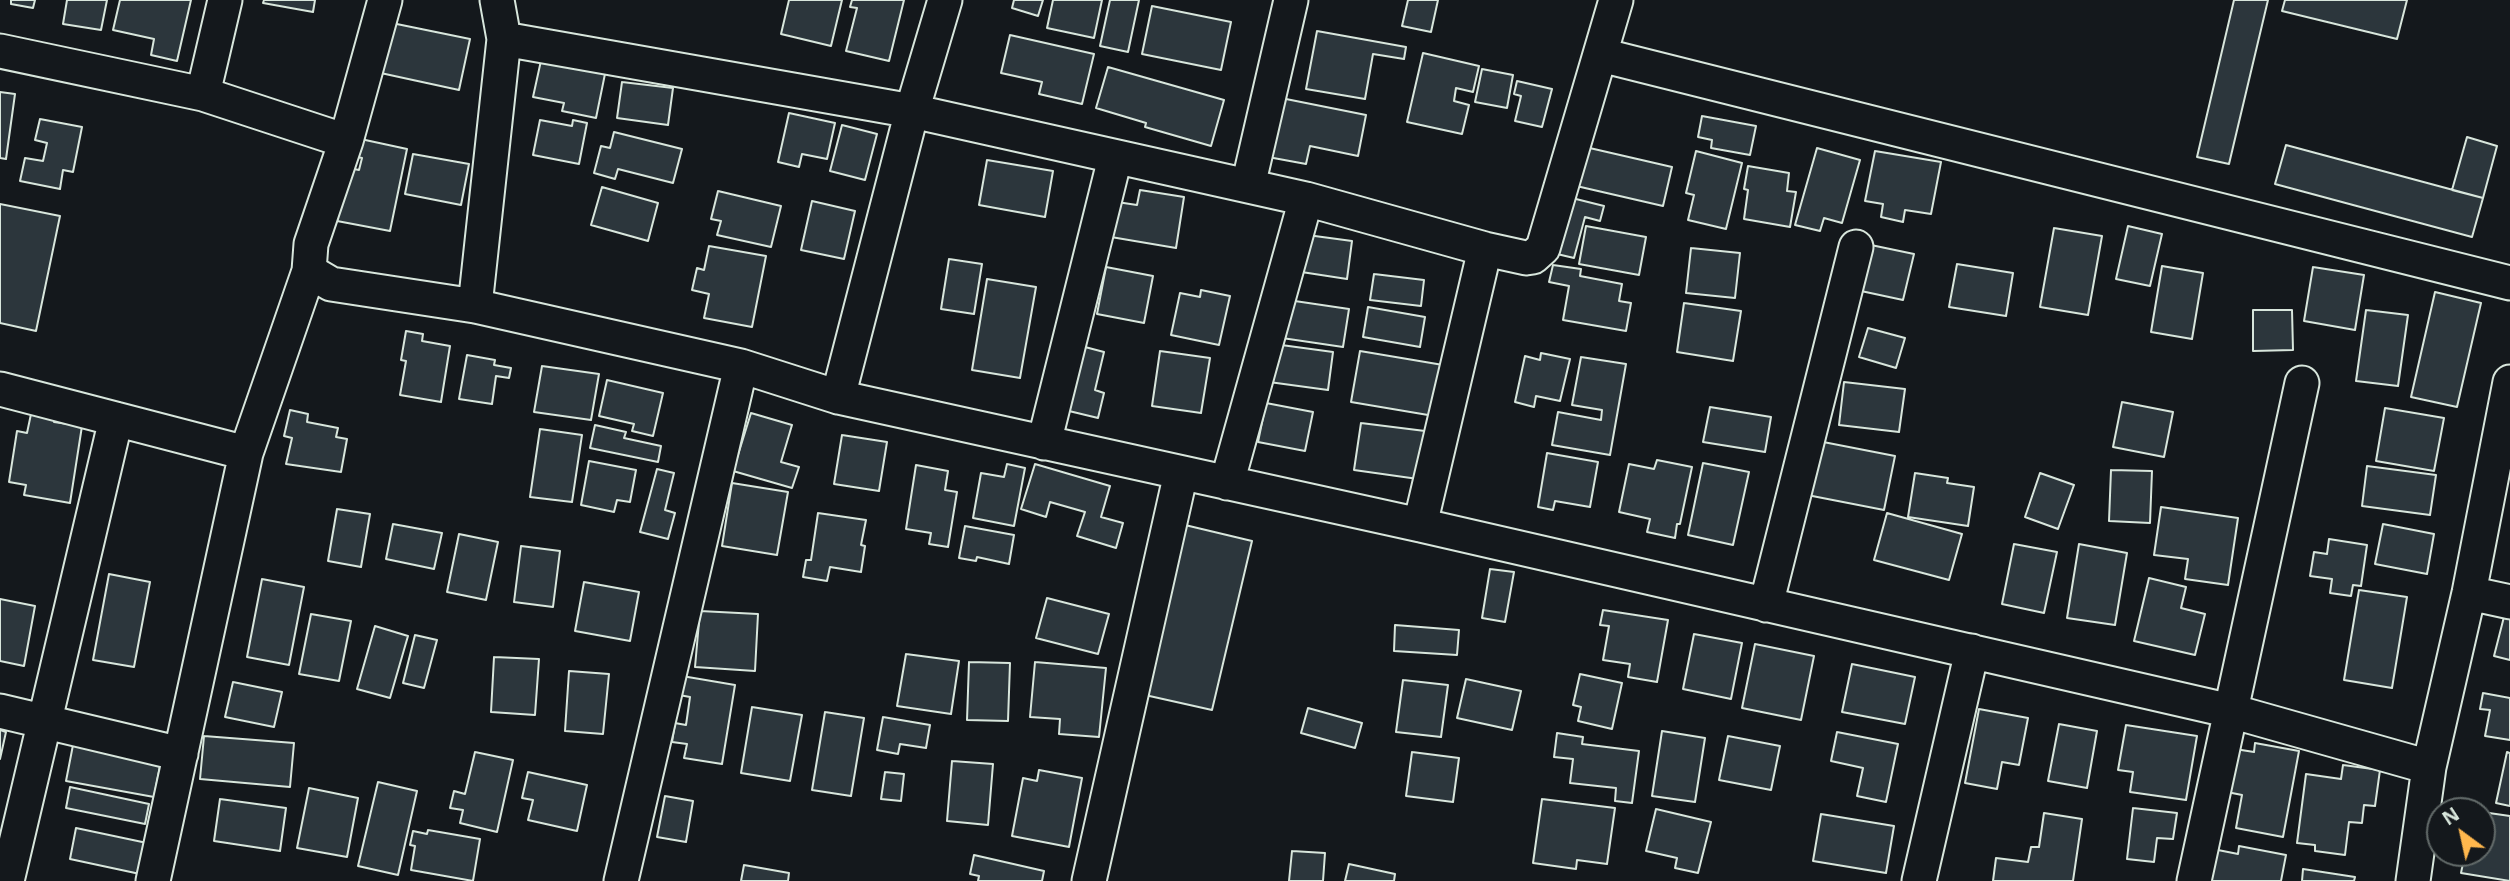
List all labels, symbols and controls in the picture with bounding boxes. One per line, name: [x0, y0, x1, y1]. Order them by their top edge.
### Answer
north arrow: [2426, 797, 2496, 867]
text: N: [2437, 801, 2464, 831]

